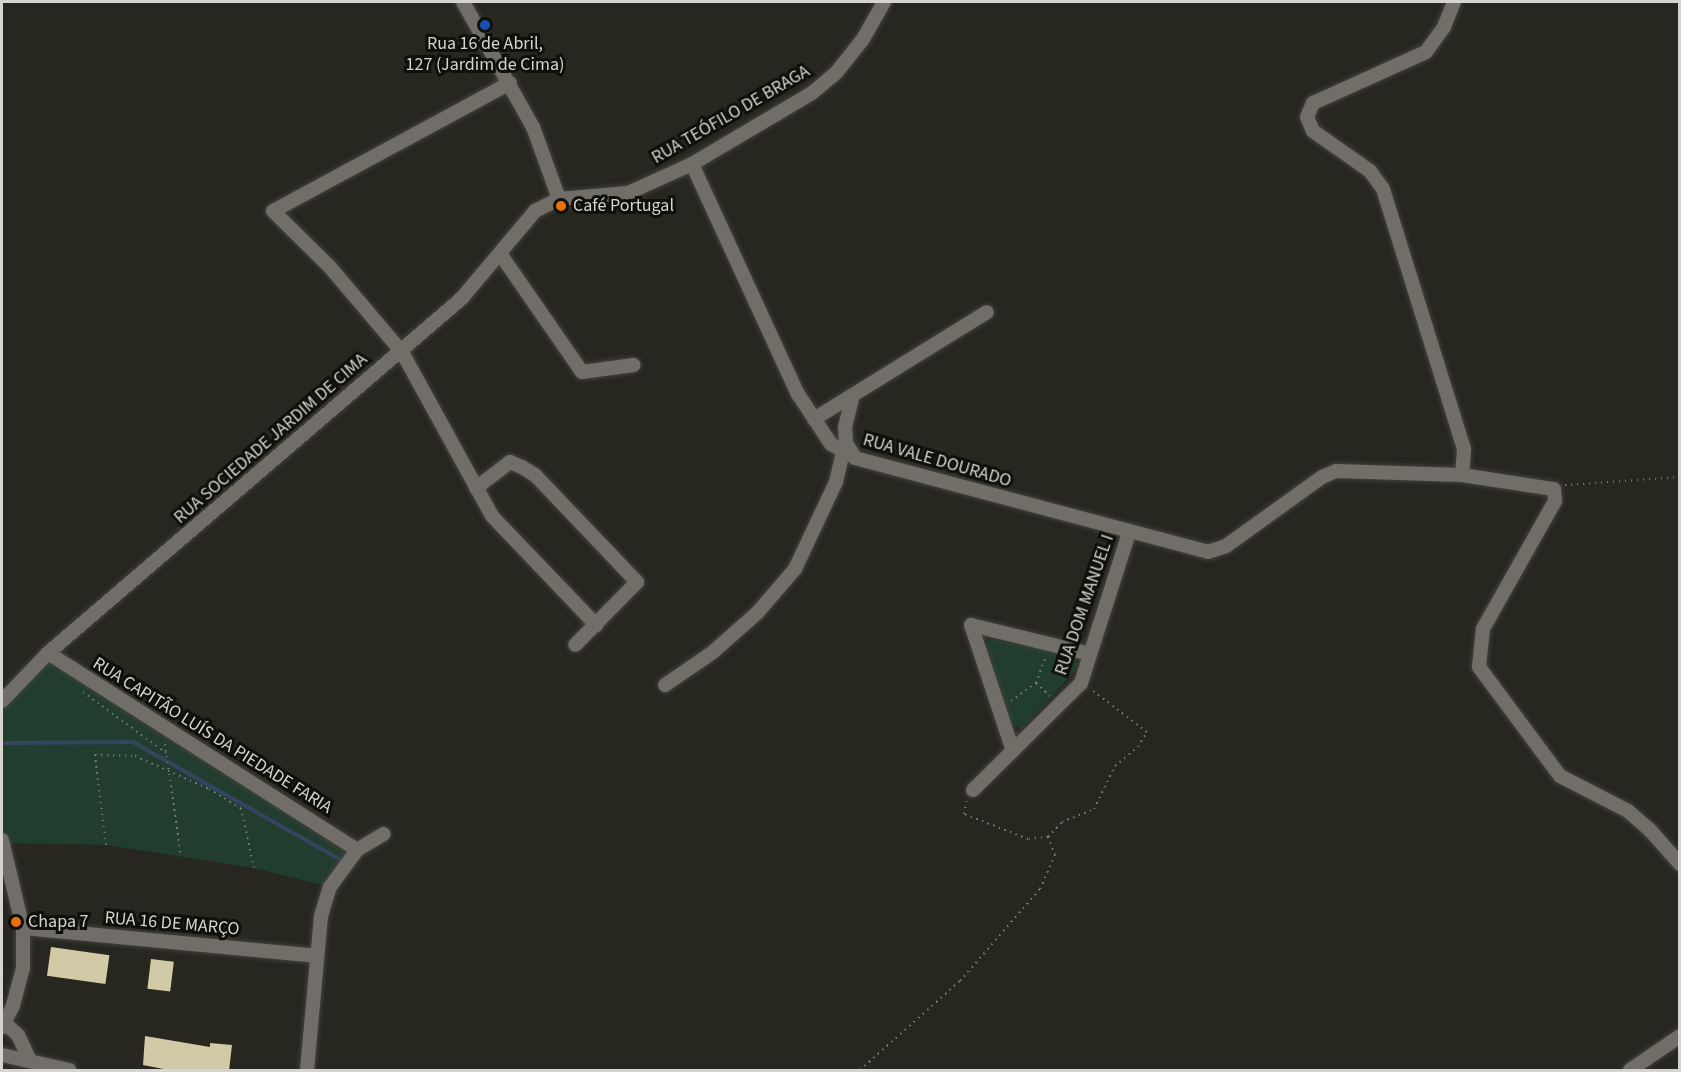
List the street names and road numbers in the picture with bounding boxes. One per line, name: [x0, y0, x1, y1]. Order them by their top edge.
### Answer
street label: RUA TEÓFILO DE BRAGA: [648, 61, 814, 169]
street label: RUA SOCIEDADE JARDIM DE CIMA: [170, 349, 372, 529]
street label: RUA VALE DOURADO: [860, 430, 1014, 492]
street label: RUA DOM MANUEL I: [1051, 532, 1119, 678]
street label: RUA CAPITÃO LUÍS DA PIEDADE FARIA: [88, 653, 336, 819]
street label: RUA 16 DE MARÇO: [104, 907, 240, 941]

